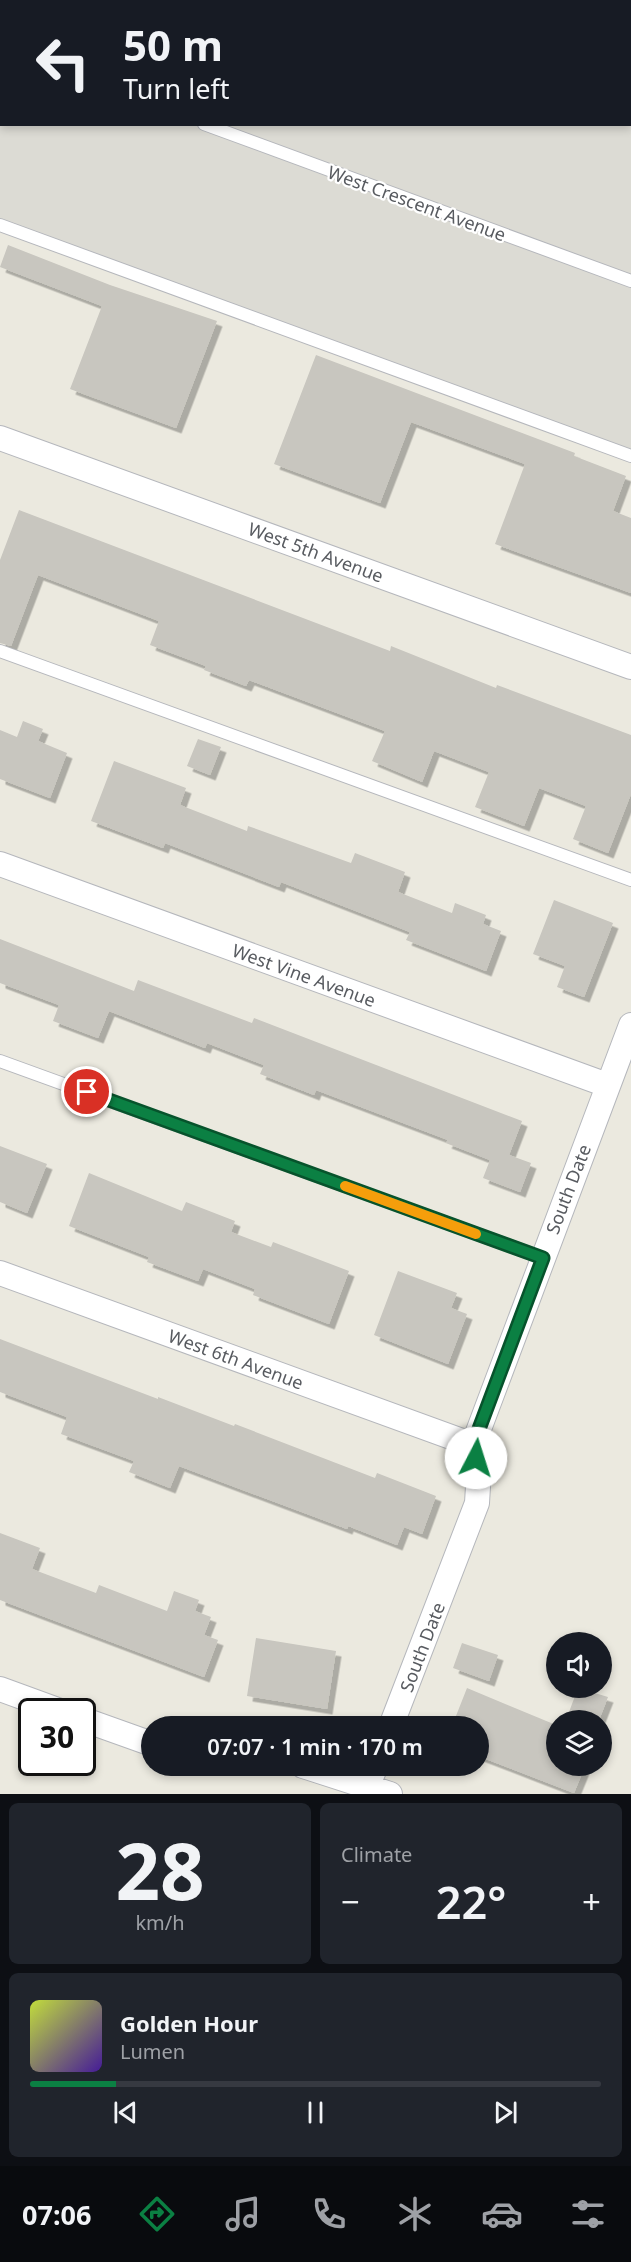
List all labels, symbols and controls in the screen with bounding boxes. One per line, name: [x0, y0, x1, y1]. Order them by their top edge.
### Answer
text: 50 m: [123, 16, 223, 73]
icon: left: [24, 24, 102, 102]
text: Turn left: [123, 70, 229, 107]
street label: West Crescent Avenue: [325, 160, 509, 246]
street label: West 5th Avenue: [245, 516, 387, 588]
street label: West Vine Avenue: [229, 938, 379, 1012]
pin: [61, 1066, 112, 1117]
icon: arrive: [70, 1075, 103, 1108]
street label: South Date: [540, 1141, 596, 1237]
street label: West 6th Avenue: [165, 1323, 307, 1395]
position arrow: [444, 1426, 508, 1490]
street label: South Date: [394, 1599, 450, 1695]
map controls: [546, 1632, 612, 1776]
button: sound: [546, 1632, 612, 1698]
speed limit sign: 30: [18, 1698, 96, 1776]
button: layers: [546, 1710, 612, 1776]
text: 07:07 · 1 min · 170 m: [207, 1731, 423, 1761]
text: 28: [115, 1817, 205, 1923]
text: Climate: [341, 1841, 412, 1868]
text: 22°: [436, 1871, 506, 1932]
text: −: [341, 1879, 360, 1924]
text: +: [582, 1879, 601, 1924]
text: km/h: [135, 1909, 185, 1936]
text: Golden Hour: [120, 2008, 258, 2038]
text: Lumen: [120, 2038, 185, 2065]
icon: previous: [109, 2096, 142, 2129]
icon: pause: [299, 2096, 332, 2129]
icon: next: [489, 2096, 522, 2129]
icon: directions: [136, 2193, 178, 2235]
icon: music: [222, 2193, 264, 2235]
icon: phone: [308, 2193, 350, 2235]
icon: climate: [394, 2193, 436, 2235]
icon: car: [481, 2193, 523, 2235]
icon: filters: [567, 2193, 609, 2235]
text: 07:06: [22, 2196, 91, 2233]

